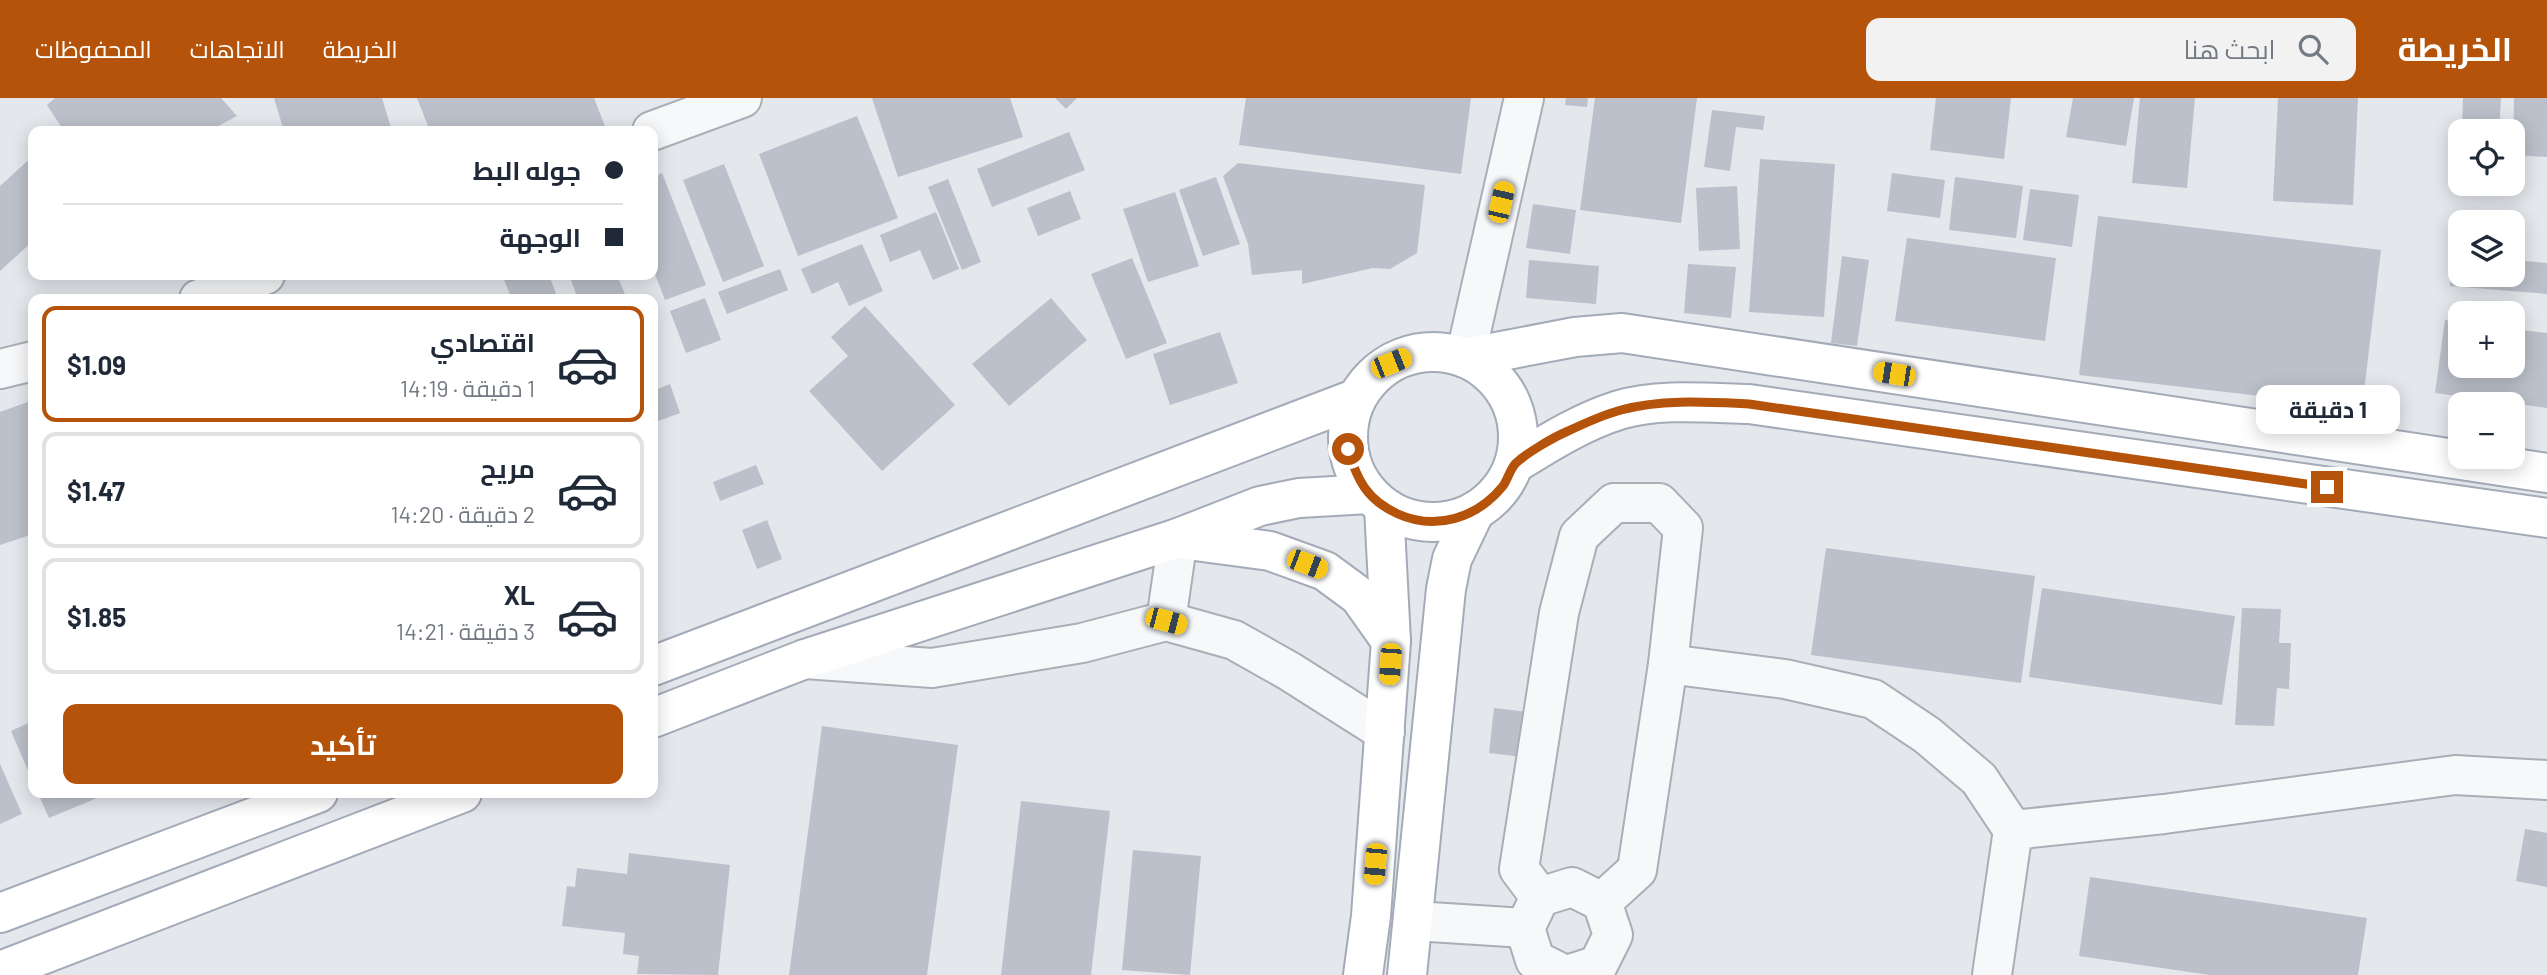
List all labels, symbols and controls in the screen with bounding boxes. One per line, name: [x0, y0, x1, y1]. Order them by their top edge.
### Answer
search box: [1866, 18, 2356, 81]
text: الخريطة: [2398, 28, 2512, 68]
icon: search: [2294, 30, 2332, 68]
text: ابحث هنا: [2184, 33, 2276, 64]
text: المحفوظات: [35, 34, 152, 63]
text: الاتجاهات: [190, 34, 285, 63]
text: الخريطة: [323, 34, 398, 63]
map controls: [2448, 119, 2525, 469]
button: locate: [2448, 119, 2525, 196]
text: جوله البط: [473, 154, 581, 185]
car: [1487, 179, 1516, 225]
button: layers: [2448, 210, 2525, 287]
text: الوجهة: [500, 221, 581, 252]
button: +: [2448, 301, 2525, 378]
text: اقتصادي: [430, 326, 535, 357]
icon: car: [556, 333, 619, 396]
car: [1368, 345, 1415, 381]
text: $1.09: [67, 349, 126, 380]
car: [1872, 360, 1917, 388]
text: 1 دقيقة · 14:19: [400, 374, 535, 402]
callout: 1 دقيقة: [2255, 386, 2399, 434]
button: −: [2448, 392, 2525, 469]
text: 1 دقيقة: [2289, 395, 2367, 423]
route start: [1332, 433, 1364, 465]
text: مريح: [480, 452, 535, 483]
icon: car: [556, 459, 619, 522]
route end: [2311, 471, 2343, 503]
text: $1.47: [67, 475, 125, 506]
text: 2 دقيقة · 14:20: [390, 500, 535, 528]
car: [1284, 547, 1331, 581]
text: XL: [504, 579, 535, 610]
icon: car: [556, 585, 619, 648]
text: $1.85: [67, 601, 126, 632]
car: [1143, 605, 1190, 637]
text: 3 دقيقة · 14:21: [396, 617, 535, 645]
car: [1379, 642, 1402, 686]
button: تأكيد: [63, 704, 623, 784]
car: [1363, 842, 1388, 886]

